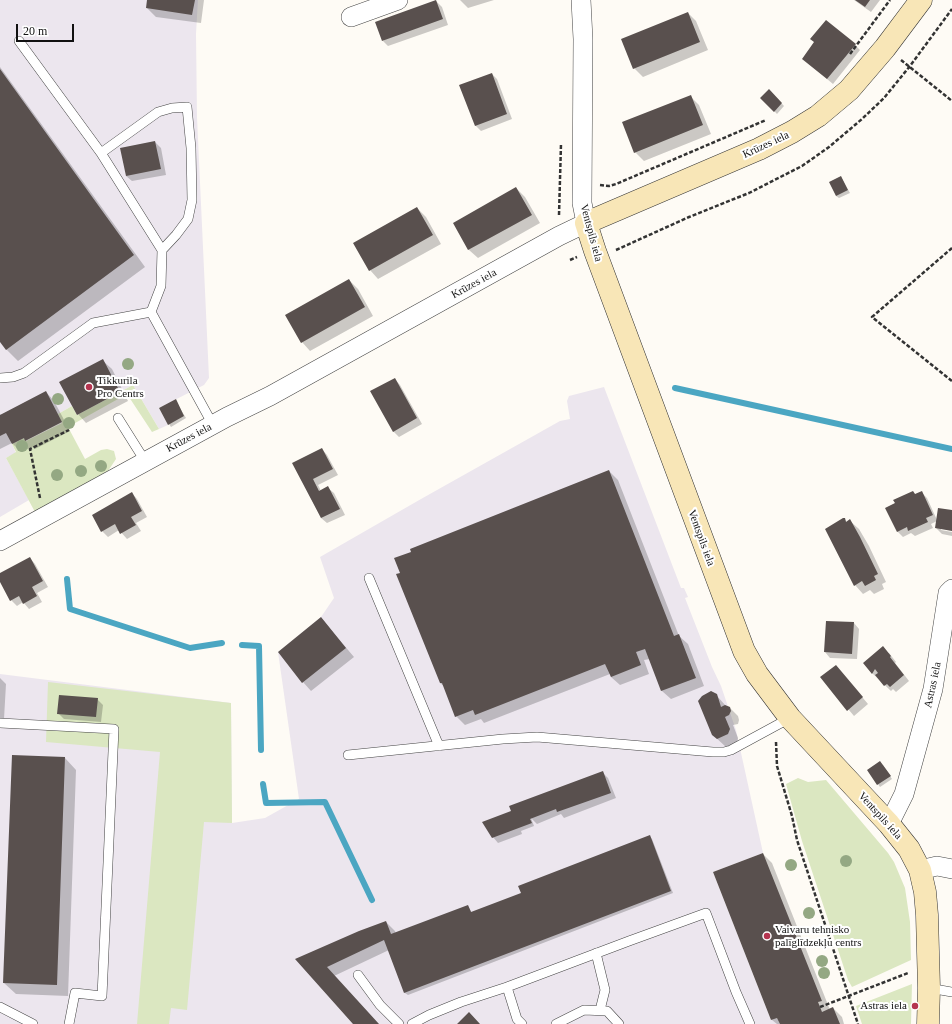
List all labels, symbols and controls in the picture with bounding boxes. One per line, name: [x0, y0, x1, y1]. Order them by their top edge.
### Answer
scale bar: [18, 16, 76, 42]
text: 20 m: [23, 24, 47, 38]
street label: Krūzes iela: [741, 128, 791, 162]
street label: Ventspils iela: [577, 203, 605, 263]
street label: Krūzes iela: [449, 266, 499, 302]
place label: Tikkurila Pro Centrs: [97, 374, 144, 400]
marker: Tikkurila Pro Centrs: [84, 382, 94, 392]
street label: Krūzes iela: [164, 420, 214, 456]
street label: Ventspils iela: [685, 508, 717, 568]
street label: Astras iela: [922, 661, 944, 709]
street label: Ventspils iela: [855, 790, 905, 842]
place label: Vaivaru tehnisko palīglīdzekļu centrs: [775, 923, 861, 949]
marker: Vaivaru tehnisko palīglīdzekļu centrs: [762, 931, 772, 941]
place label: Astras iela: [860, 999, 907, 1013]
marker: Astras iela: [910, 1001, 920, 1011]

